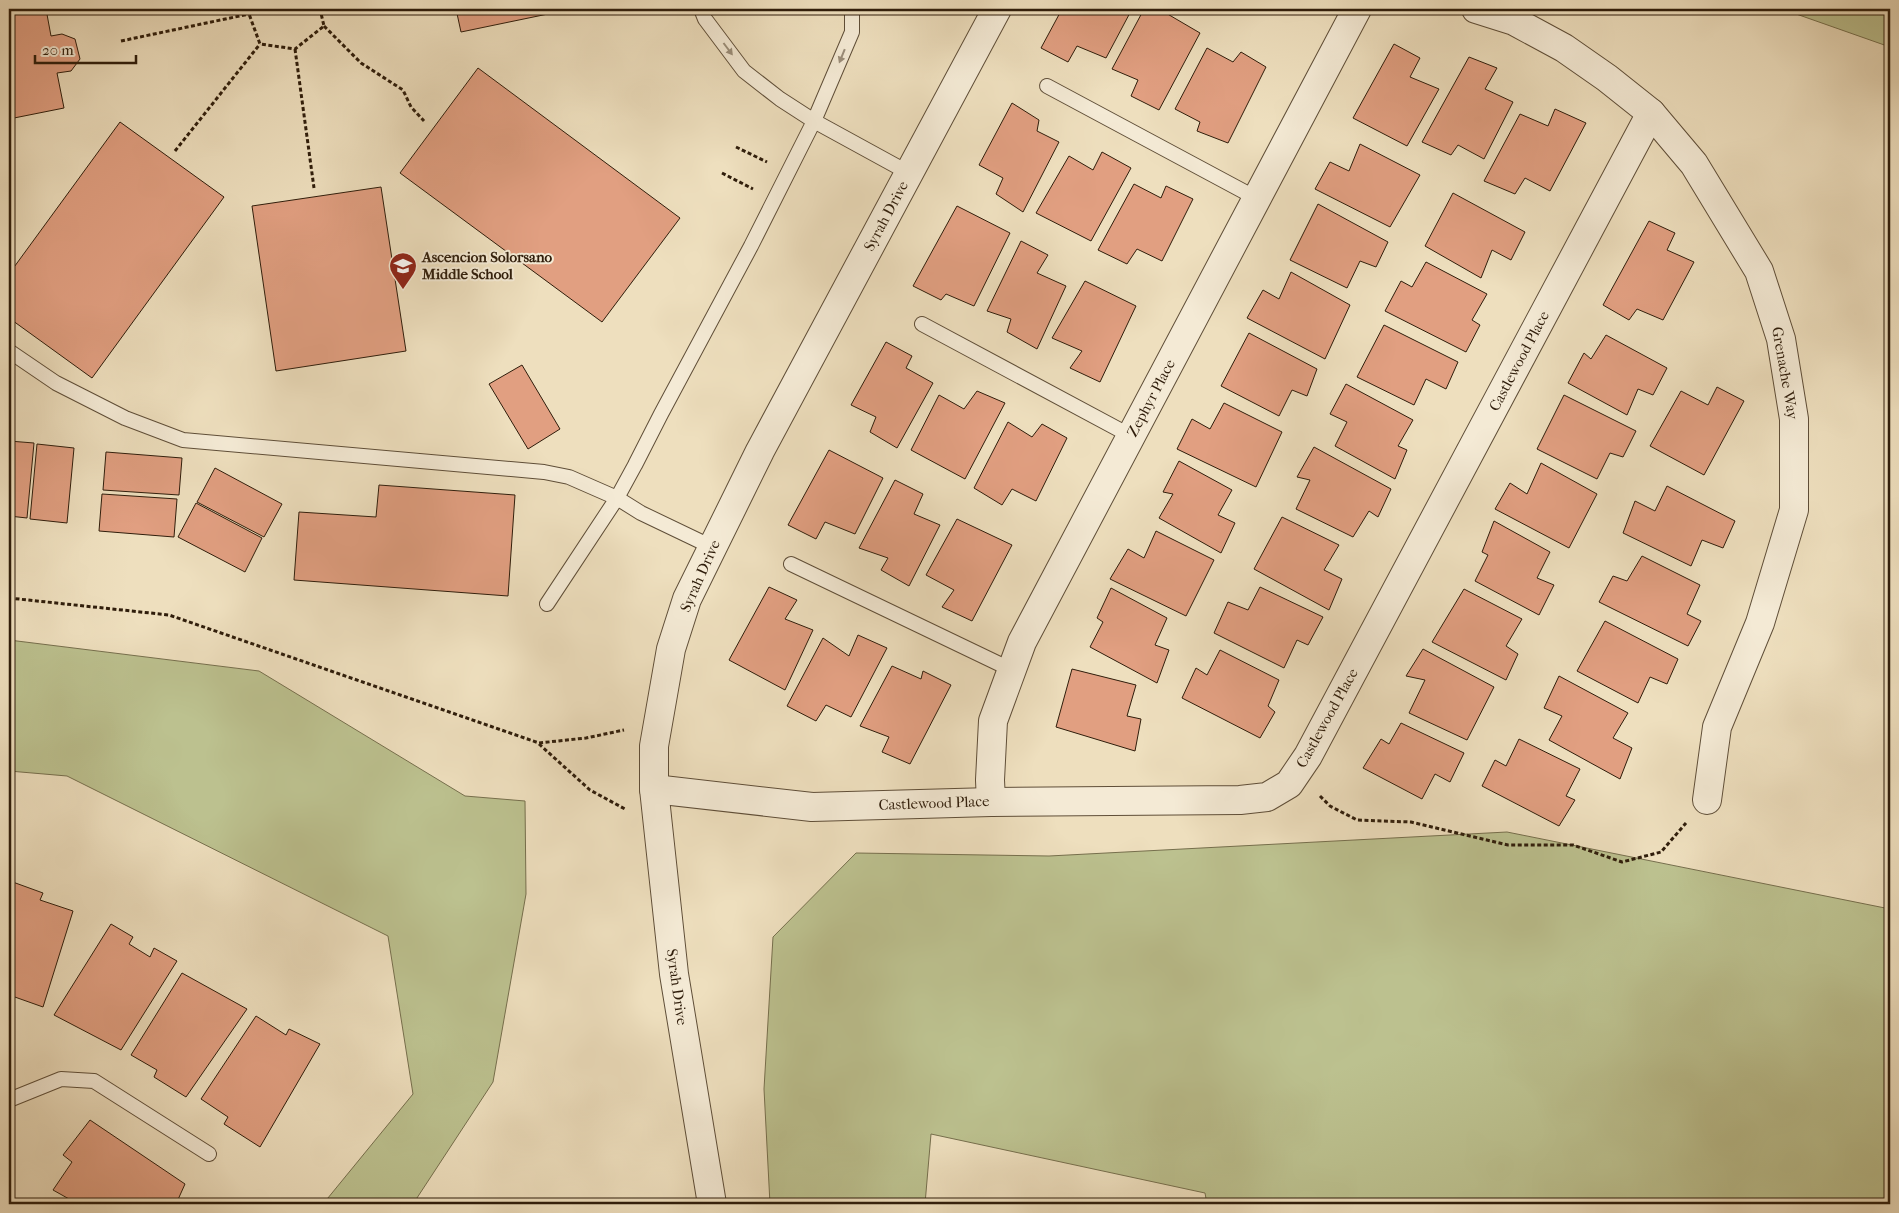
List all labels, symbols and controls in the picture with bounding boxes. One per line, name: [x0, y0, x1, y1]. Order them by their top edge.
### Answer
scale bar: [35, 32, 136, 64]
text: 20 m: [42, 41, 74, 59]
one-way arrow: [723, 42, 733, 56]
one-way arrow: [838, 48, 846, 63]
street label: Syrah Drive: [860, 177, 912, 254]
place label: Ascencion Solorsano Middle School: [421, 248, 553, 283]
school or university icon: Ascencion Solorsano Middle School: [388, 251, 418, 290]
street label: Castlewood Place: [1485, 307, 1553, 414]
street label: Grenache Way: [1768, 325, 1802, 422]
street label: Zephyr Place: [1123, 356, 1179, 440]
street label: Syrah Drive: [676, 537, 724, 615]
street label: Castlewood Place: [1292, 665, 1362, 771]
street label: Castlewood Place: [878, 792, 990, 814]
street label: Syrah Drive: [663, 948, 691, 1027]

